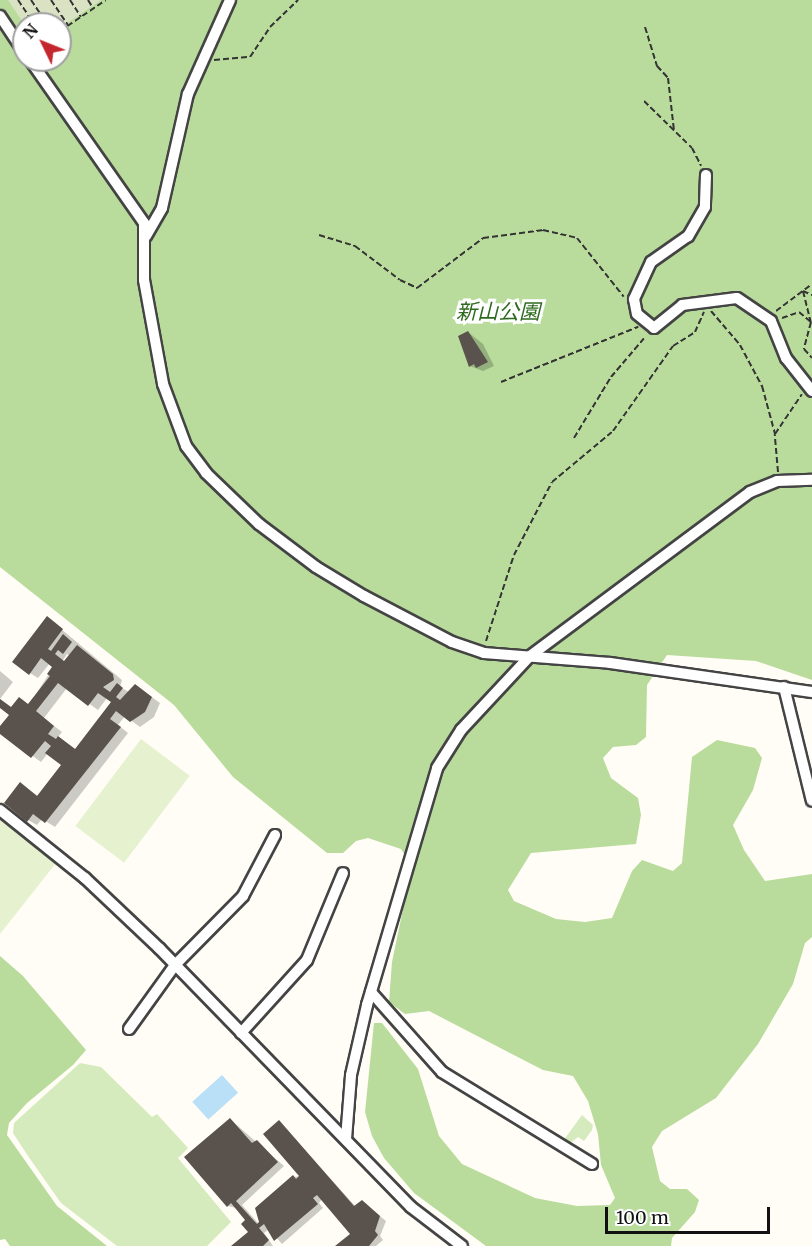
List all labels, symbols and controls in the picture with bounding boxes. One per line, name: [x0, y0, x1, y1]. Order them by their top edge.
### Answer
north arrow: [12, 12, 72, 72]
text: N: [19, 20, 42, 43]
park label: 新山公園: [456, 299, 540, 325]
scale bar: [608, 1195, 773, 1233]
text: 100 m: [616, 1206, 669, 1229]

